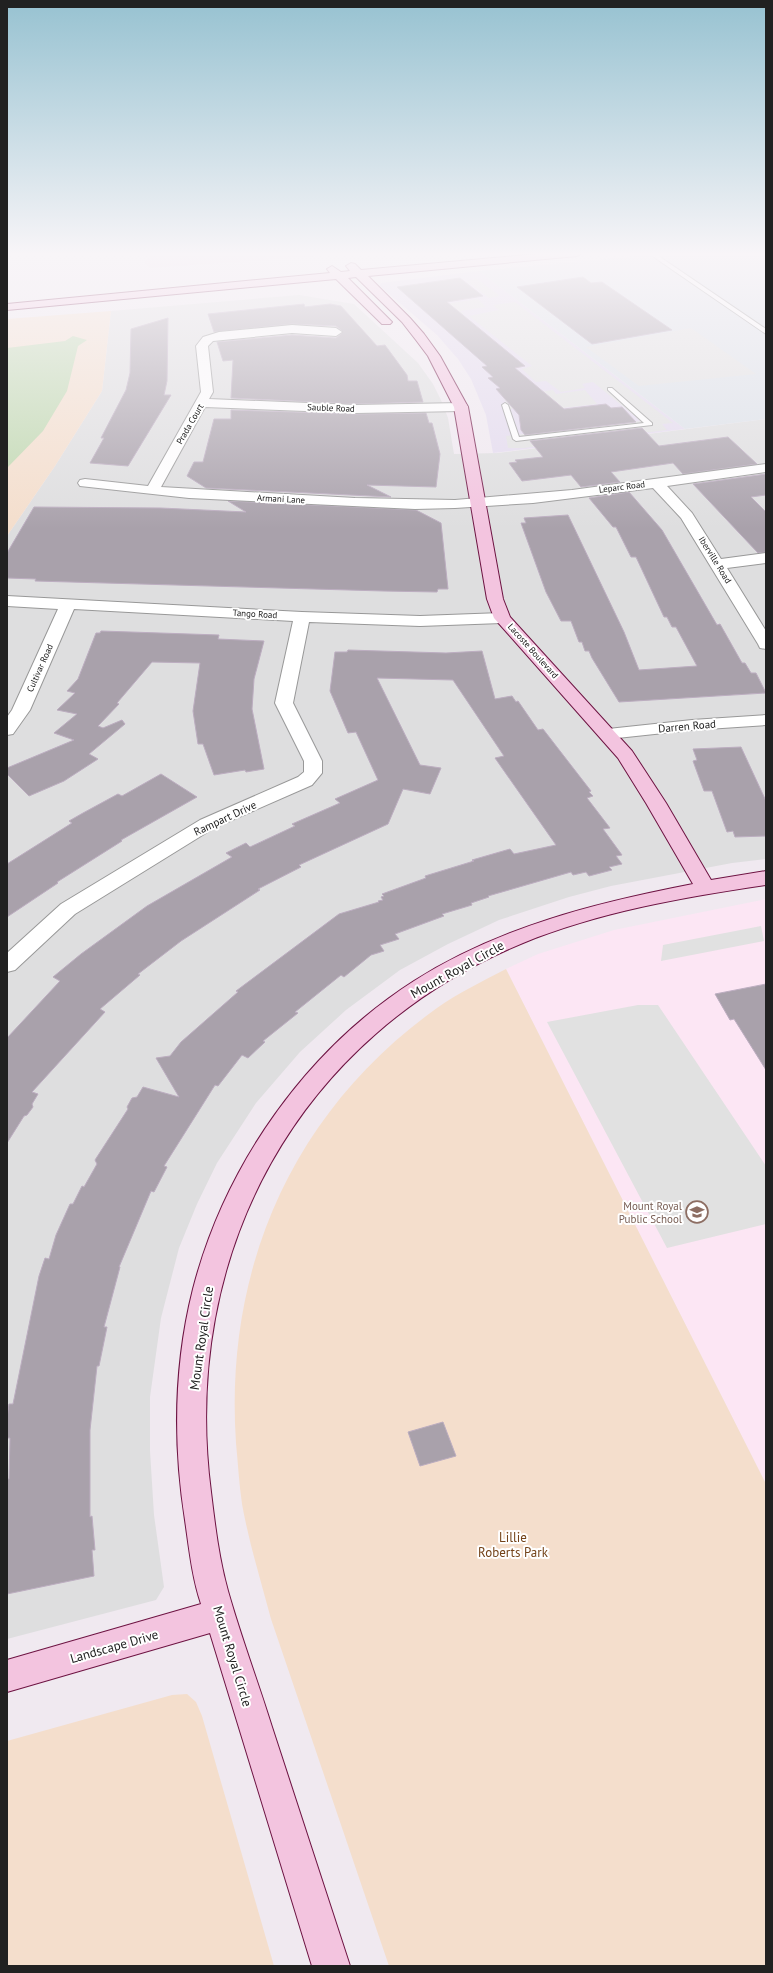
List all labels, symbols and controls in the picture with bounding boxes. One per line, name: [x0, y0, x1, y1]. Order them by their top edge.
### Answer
street label: Sauble Road: [307, 401, 355, 414]
street label: Prada Court: [174, 402, 206, 446]
street label: Leparc Road: [598, 478, 646, 495]
street label: Armani Lane: [257, 492, 306, 505]
street label: Iberville Road: [697, 534, 734, 585]
street label: Tango Road: [232, 607, 278, 620]
street label: Lacoste Boulevard: [506, 621, 561, 680]
street label: Cultivar Road: [24, 642, 55, 693]
street label: Darren Road: [658, 716, 717, 735]
street label: Rampart Drive: [191, 797, 259, 839]
street label: Mount Royal Circle: [407, 937, 507, 1002]
place label: Mount Royal Public School: [619, 1199, 683, 1226]
school or university icon: Mount Royal Public School: [684, 1199, 710, 1225]
street label: Mount Royal Circle: [186, 1285, 217, 1391]
park label: Lillie Roberts Park: [478, 1529, 549, 1561]
street label: Mount Royal Circle: [209, 1604, 256, 1709]
street label: Landscape Drive: [68, 1626, 160, 1667]

